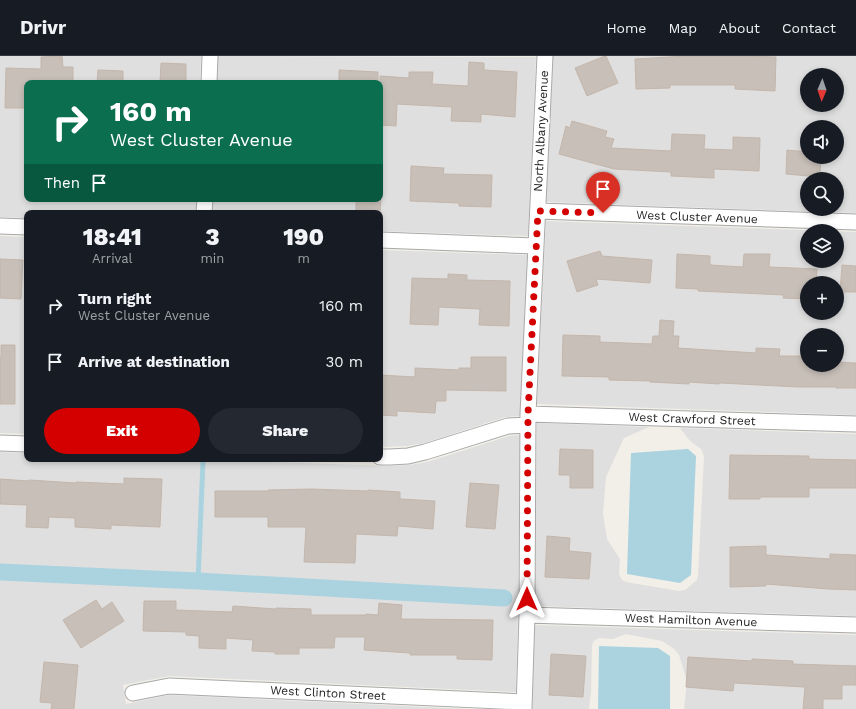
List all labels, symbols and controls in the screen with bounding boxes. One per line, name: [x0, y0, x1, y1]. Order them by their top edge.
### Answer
text: Drivr: [20, 16, 66, 39]
text: Home: [606, 20, 646, 36]
text: Map: [668, 20, 697, 36]
text: About: [719, 20, 760, 36]
text: Contact: [782, 20, 836, 36]
north arrow: [800, 68, 844, 112]
map controls: [800, 68, 844, 372]
street label: North Albany Avenue: [531, 70, 551, 192]
text: 160 m: [110, 95, 192, 128]
icon: right: [44, 96, 96, 148]
button: sound: [800, 120, 844, 164]
text: West Cluster Avenue: [110, 129, 293, 150]
icon: arrive: [88, 172, 110, 194]
pin: [586, 172, 620, 213]
button: search: [800, 172, 844, 216]
text: Then: [44, 174, 80, 192]
icon: arrive: [592, 178, 614, 200]
street label: West Cluster Avenue: [636, 208, 758, 226]
text: 18:41: [83, 223, 142, 251]
text: 3: [205, 223, 220, 251]
text: 190: [283, 223, 324, 251]
button: layers: [800, 224, 844, 268]
text: Arrival: [92, 251, 133, 266]
text: min: [200, 251, 224, 266]
text: m: [297, 251, 310, 266]
button: +: [800, 276, 844, 320]
text: Turn right: [78, 290, 151, 308]
icon: right: [44, 295, 66, 317]
text: 160 m: [319, 297, 363, 315]
text: West Cluster Avenue: [78, 308, 210, 323]
button: −: [800, 328, 844, 372]
icon: arrive: [44, 351, 66, 373]
text: Arrive at destination: [78, 353, 230, 371]
text: 30 m: [326, 353, 363, 371]
button: Exit: [44, 408, 200, 454]
button: Share: [208, 408, 363, 454]
street label: West Crawford Street: [628, 410, 756, 428]
position arrow: [506, 578, 548, 620]
street label: West Hamilton Avenue: [624, 611, 758, 629]
street label: West Clinton Street: [270, 683, 386, 703]

